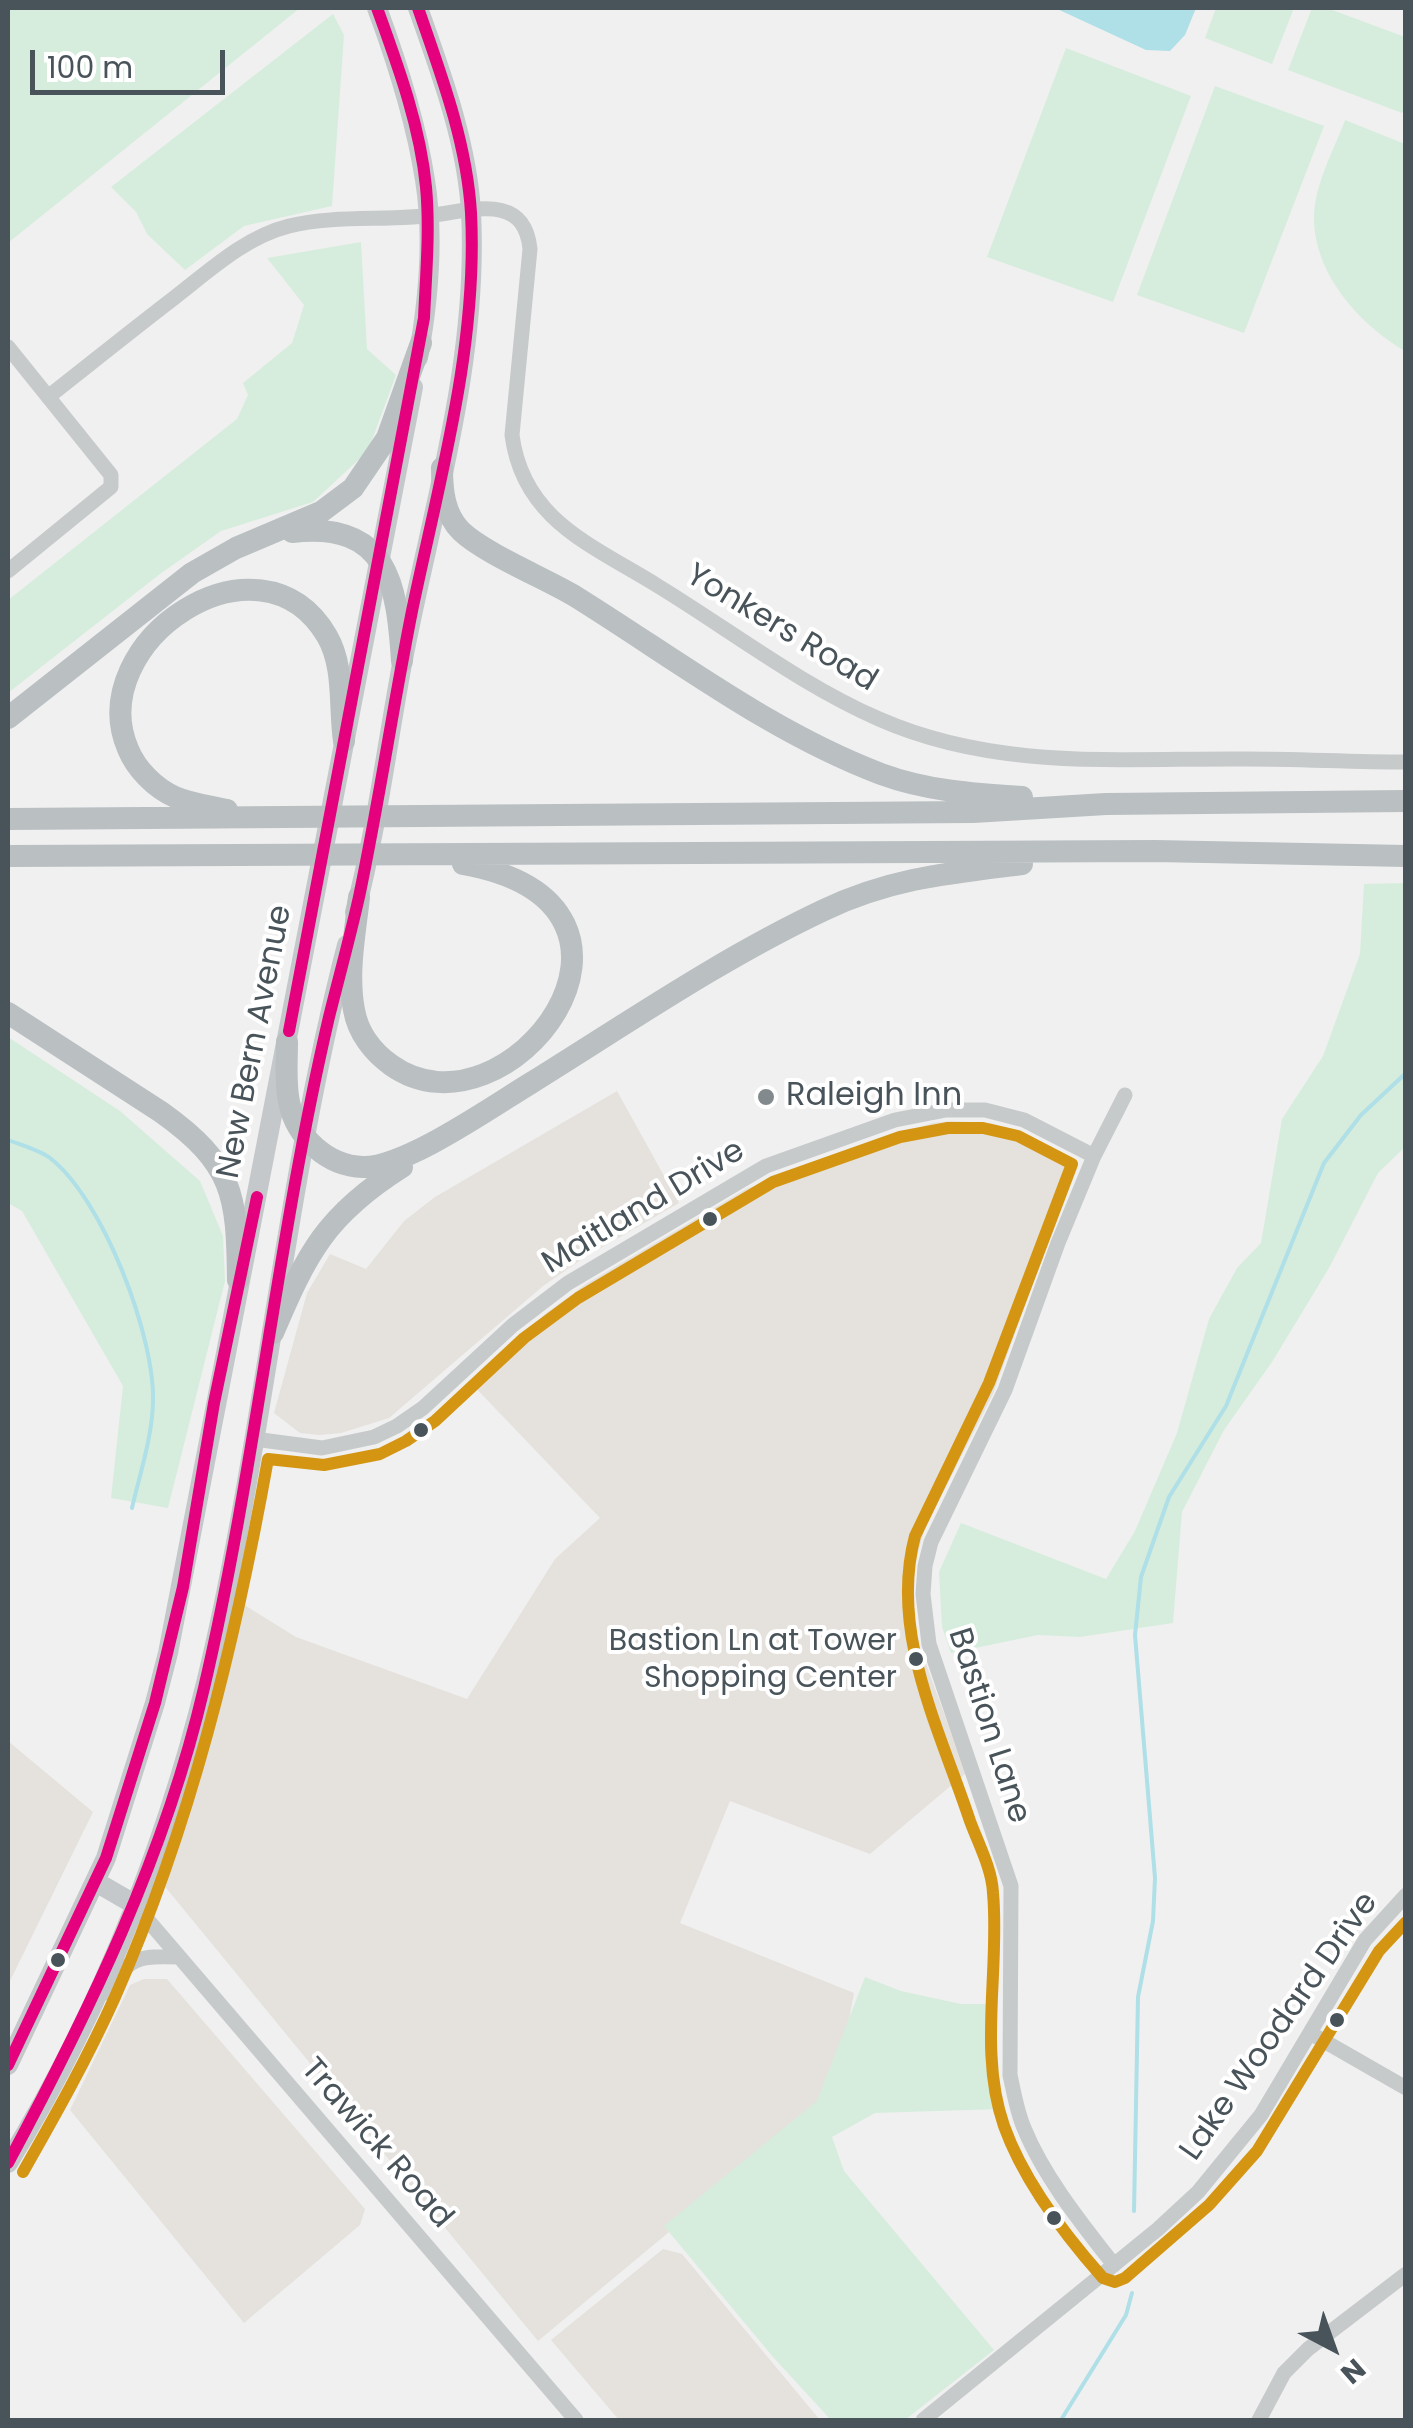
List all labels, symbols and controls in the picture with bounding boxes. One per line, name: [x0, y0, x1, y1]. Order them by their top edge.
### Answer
scale bar: [35, 30, 230, 92]
text: 100 m: [47, 46, 133, 89]
street label: Yonkers Road: [678, 557, 884, 701]
street label: New Bern Avenue: [211, 902, 301, 1182]
place label: Raleigh Inn: [786, 1078, 962, 1116]
marker: Raleigh Inn: [755, 1086, 777, 1108]
street label: Maitland Drive: [536, 1133, 752, 1283]
unlabelled marker: [700, 1209, 720, 1229]
unlabelled marker: [411, 1420, 431, 1440]
place label: Bastion Ln at Tower Shopping Center: [609, 1624, 897, 1694]
street label: Bastion Lane: [938, 1624, 1038, 1828]
marker: Bastion Ln at Tower Shopping Center: [906, 1649, 926, 1669]
street label: Lake Woodard Drive: [1173, 1886, 1387, 2168]
unlabelled marker: [48, 1950, 68, 1970]
unlabelled marker: [1327, 2010, 1347, 2030]
street label: Trawick Road: [292, 2051, 460, 2237]
unlabelled marker: [1044, 2208, 1064, 2228]
north arrow: [1283, 2298, 1383, 2398]
text: N: [1332, 2349, 1374, 2393]

